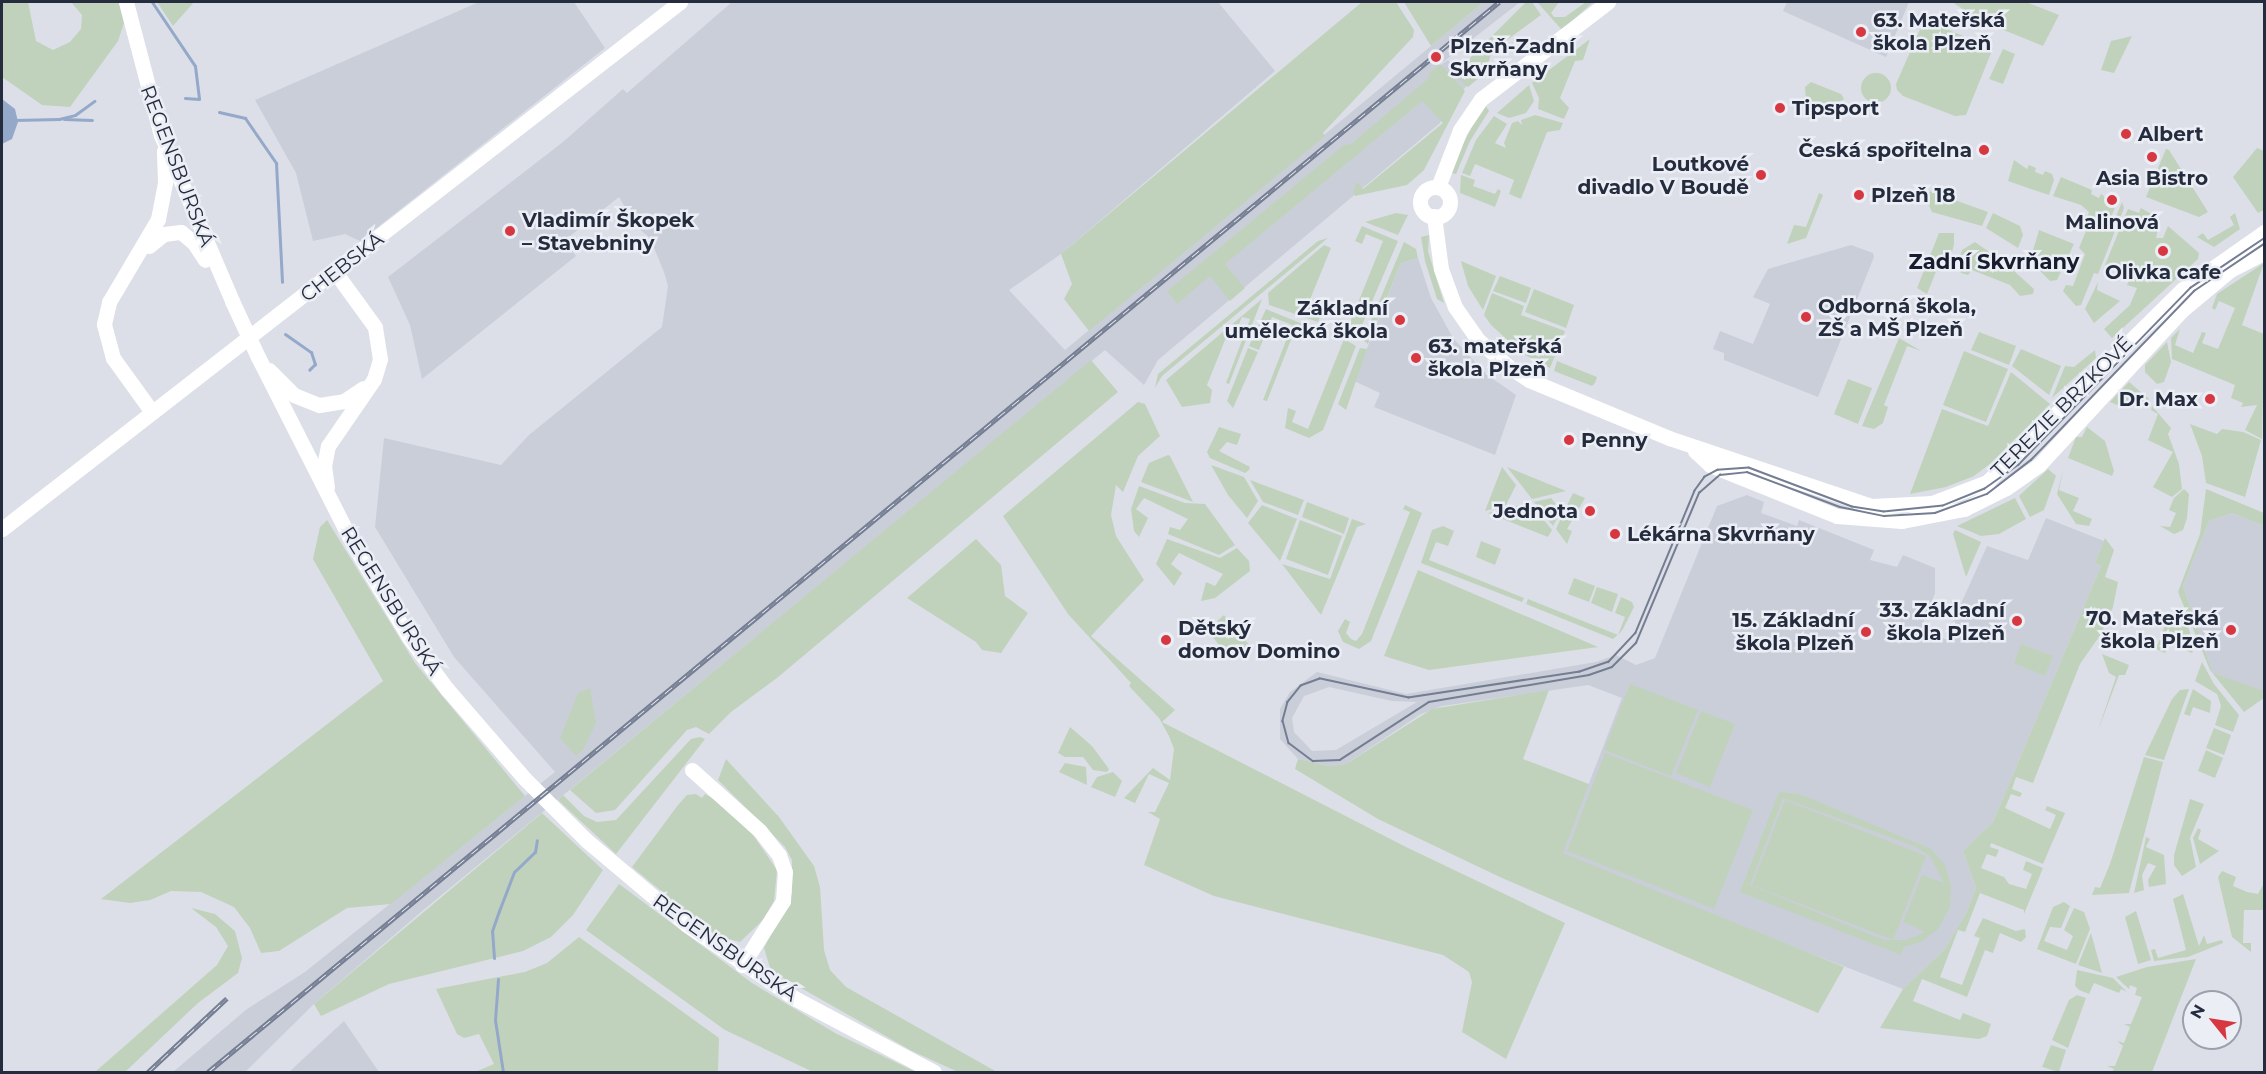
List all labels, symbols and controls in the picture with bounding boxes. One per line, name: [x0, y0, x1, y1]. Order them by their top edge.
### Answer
place label: 63. Mateřská škola Plzeň: [1873, 8, 2005, 55]
marker: 63. Mateřská škola Plzeň: [1854, 25, 1868, 39]
place label: Plzeň-Zadní Skvrňany: [1450, 34, 1575, 81]
marker: Plzeň-Zadní Skvrňany: [1427, 48, 1445, 66]
street label: REGENSBURSKÁ: [135, 82, 219, 250]
place label: Tipsport: [1792, 96, 1879, 120]
marker: Tipsport: [1773, 101, 1787, 115]
place label: Albert: [2138, 122, 2203, 146]
marker: Albert: [2119, 127, 2133, 141]
place label: Česká spořitelna: [1799, 138, 1972, 162]
marker: Česká spořitelna: [1977, 143, 1991, 157]
marker: Asia Bistro: [2145, 150, 2159, 164]
place label: Loutkové divadlo V Boudě: [1577, 152, 1749, 199]
place label: Asia Bistro: [2096, 166, 2208, 190]
marker: Loutkové divadlo V Boudě: [1754, 168, 1768, 182]
place label: Plzeň 18: [1871, 183, 1956, 207]
marker: Plzeň 18: [1852, 188, 1866, 202]
marker: Malinová: [2105, 193, 2119, 207]
place label: Vladimír Škopek – Stavebniny: [522, 208, 694, 255]
place label: Malinová: [2065, 210, 2159, 234]
marker: Vladimír Škopek – Stavebniny: [503, 224, 517, 238]
street label: CHEBSKÁ: [296, 227, 388, 307]
marker: Olivka cafe: [2156, 244, 2170, 258]
district label: Zadní Skvrňany: [1909, 249, 2079, 275]
place label: Olivka cafe: [2105, 260, 2221, 284]
place label: Odborná škola, ZŠ a MŠ Plzeň: [1818, 294, 1976, 341]
place label: Základní umělecká škola: [1225, 296, 1388, 343]
marker: Odborná škola, ZŠ a MŠ Plzeň: [1799, 310, 1813, 324]
marker: Základní umělecká škola: [1393, 313, 1407, 327]
street label: TEREZIE BRZKOVÉ: [1986, 331, 2138, 483]
place label: 63. mateřská škola Plzeň: [1428, 334, 1562, 381]
marker: 63. mateřská škola Plzeň: [1409, 351, 1423, 365]
place label: Dr. Max: [2119, 387, 2198, 411]
marker: Dr. Max: [2203, 392, 2217, 406]
place label: Penny: [1581, 428, 1647, 452]
marker: Penny: [1562, 433, 1576, 447]
place label: Jednota: [1493, 499, 1578, 523]
marker: Jednota: [1583, 504, 1597, 518]
street label: REGENSBURSKÁ: [336, 522, 446, 680]
place label: Lékárna Skvrňany: [1627, 522, 1815, 546]
marker: Lékárna Skvrňany: [1608, 527, 1622, 541]
place label: 33. Základní škola Plzeň: [1880, 598, 2005, 645]
place label: 70. Mateřská škola Plzeň: [2086, 606, 2219, 653]
place label: 15. Základní škola Plzeň: [1732, 608, 1854, 655]
marker: 33. Základní škola Plzeň: [2010, 614, 2024, 628]
place label: Dětský domov Domino: [1178, 616, 1340, 663]
marker: 70. Mateřská škola Plzeň: [2224, 623, 2238, 637]
marker: 15. Základní škola Plzeň: [1859, 625, 1873, 639]
marker: Dětský domov Domino: [1159, 633, 1173, 647]
street label: REGENSBURSKÁ: [648, 889, 802, 1007]
north arrow: [2182, 990, 2242, 1050]
text: N: [2186, 1001, 2209, 1022]

